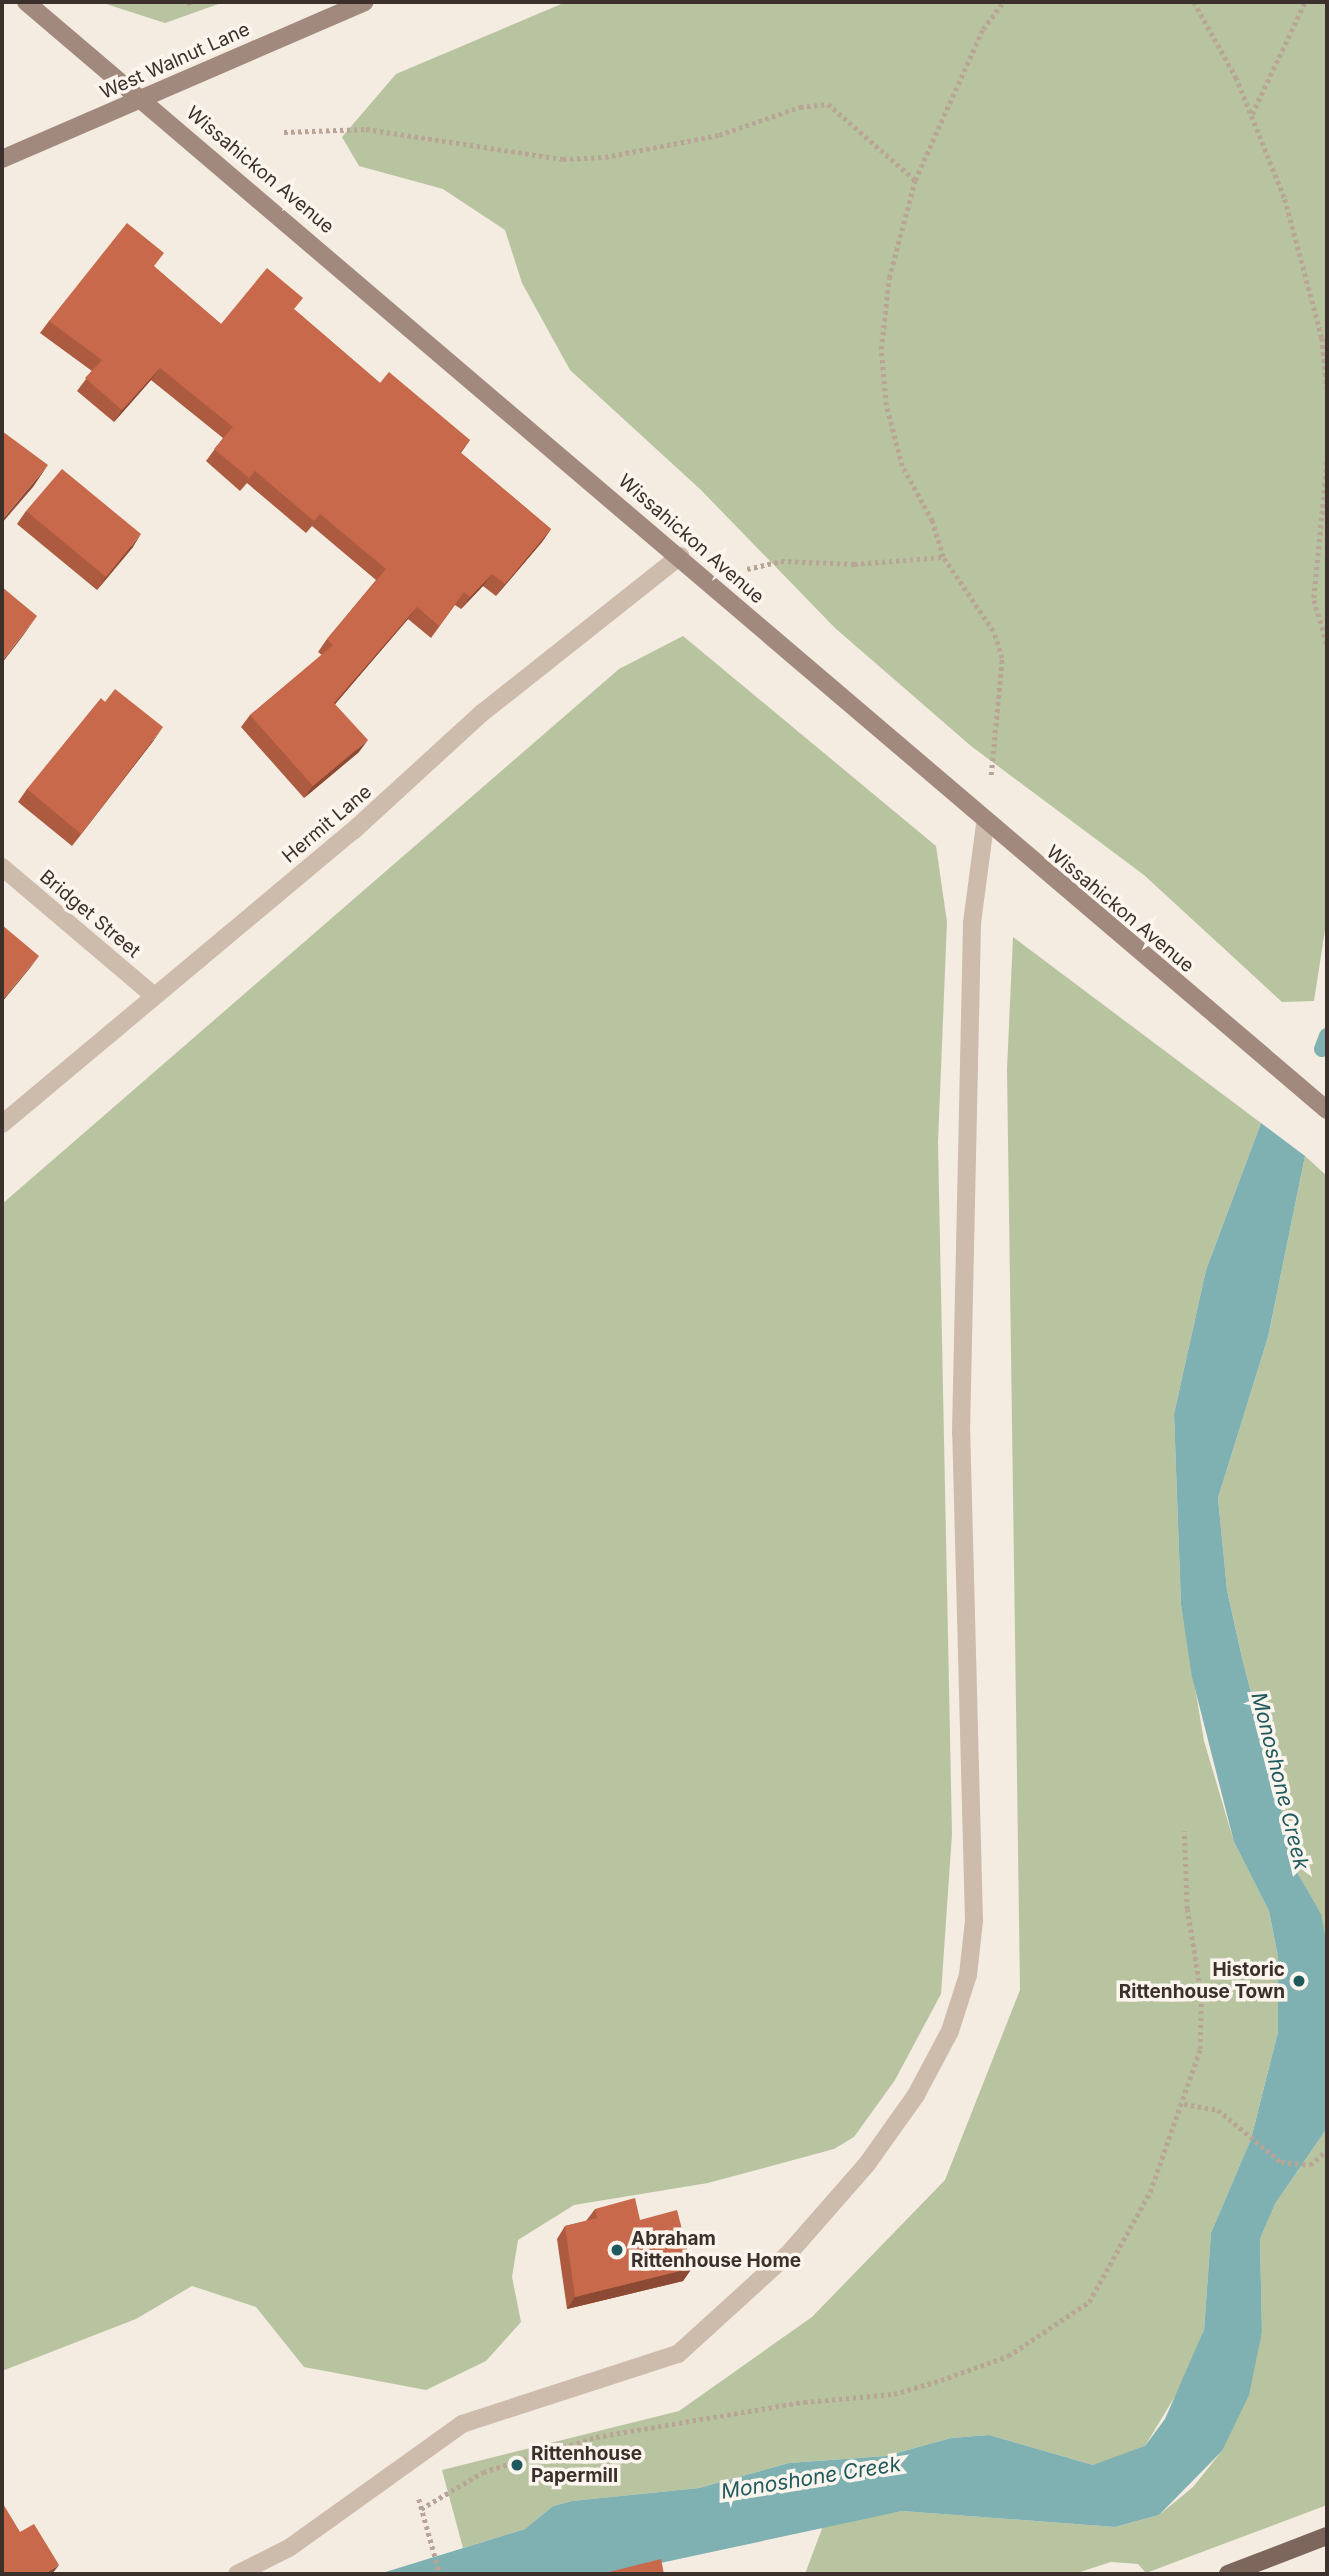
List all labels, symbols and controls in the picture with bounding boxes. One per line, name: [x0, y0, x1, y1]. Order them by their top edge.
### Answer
street label: West Walnut Lane: [97, 18, 253, 104]
street label: Wissahickon Avenue: [182, 102, 338, 238]
street label: Wissahickon Avenue: [614, 470, 768, 608]
street label: Hermit Lane: [278, 780, 376, 868]
street label: Wissahickon Avenue: [1042, 841, 1198, 977]
street label: Bridget Street: [35, 865, 145, 963]
water label: Monoshone Creek: [1246, 1690, 1314, 1872]
place label: Historic Rittenhouse Town: [1119, 1959, 1285, 2003]
marker: Historic Rittenhouse Town: [1291, 1973, 1307, 1989]
place label: Abraham Rittenhouse Home: [631, 2228, 801, 2272]
marker: Abraham Rittenhouse Home: [609, 2242, 625, 2258]
place label: Rittenhouse Papermill: [531, 2443, 642, 2487]
water label: Monoshone Creek: [719, 2451, 903, 2505]
marker: Rittenhouse Papermill: [509, 2457, 525, 2473]

